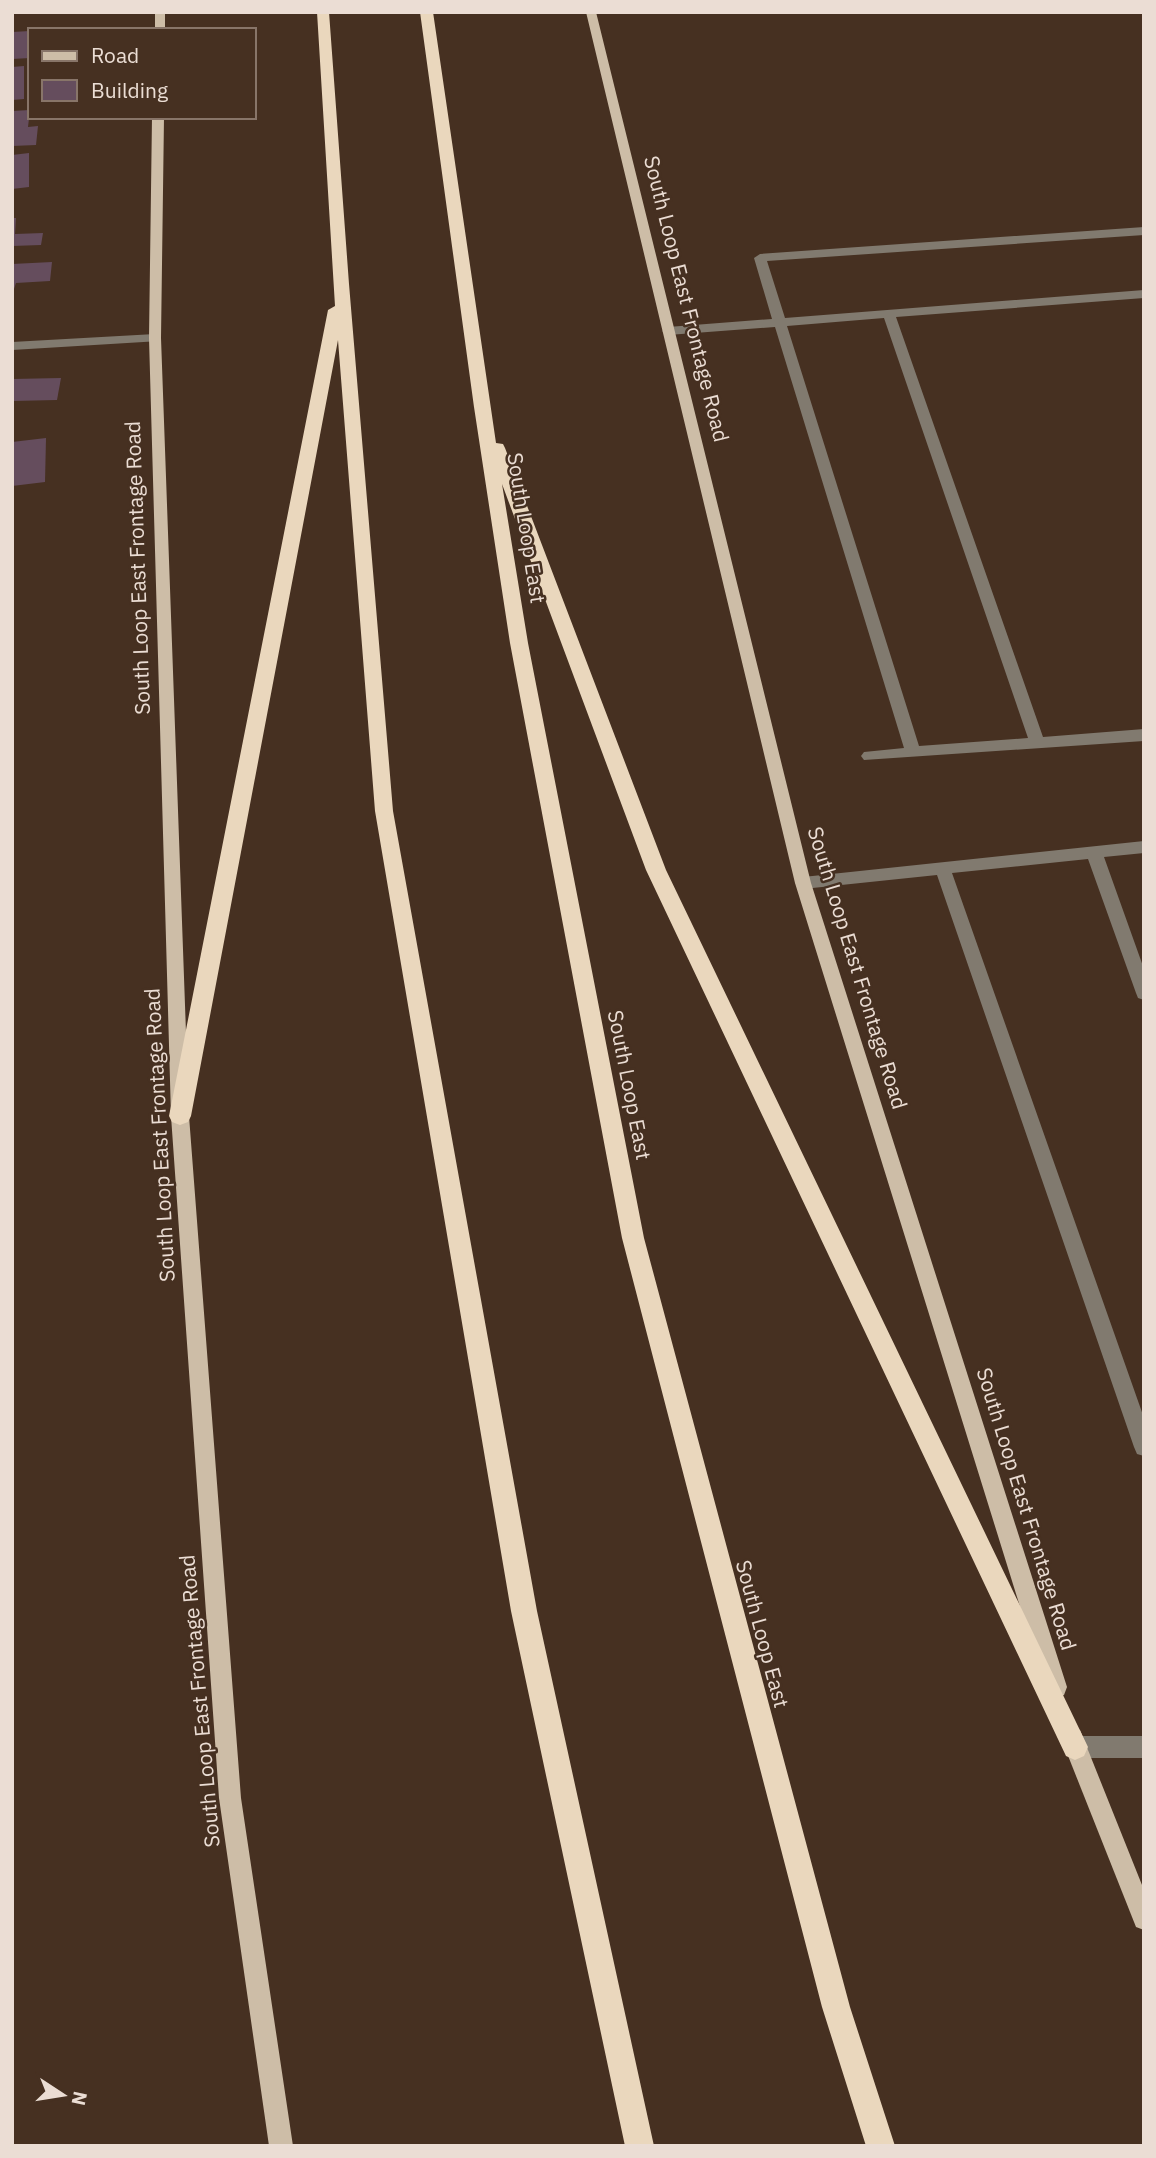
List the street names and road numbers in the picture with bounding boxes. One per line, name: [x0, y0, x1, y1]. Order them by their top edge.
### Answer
street label: South Loop East Frontage Road: [638, 153, 736, 445]
street label: South Loop East Frontage Road: [118, 421, 156, 715]
street label: South Loop East: [501, 451, 553, 605]
street label: South Loop East Frontage Road: [802, 823, 914, 1112]
street label: South Loop East Frontage Road: [137, 988, 181, 1283]
street label: South Loop East: [602, 1008, 658, 1162]
street label: South Loop East Frontage Road: [971, 1364, 1083, 1653]
street label: South Loop East Frontage Road: [172, 1553, 226, 1849]
street label: South Loop East: [730, 1557, 796, 1711]

